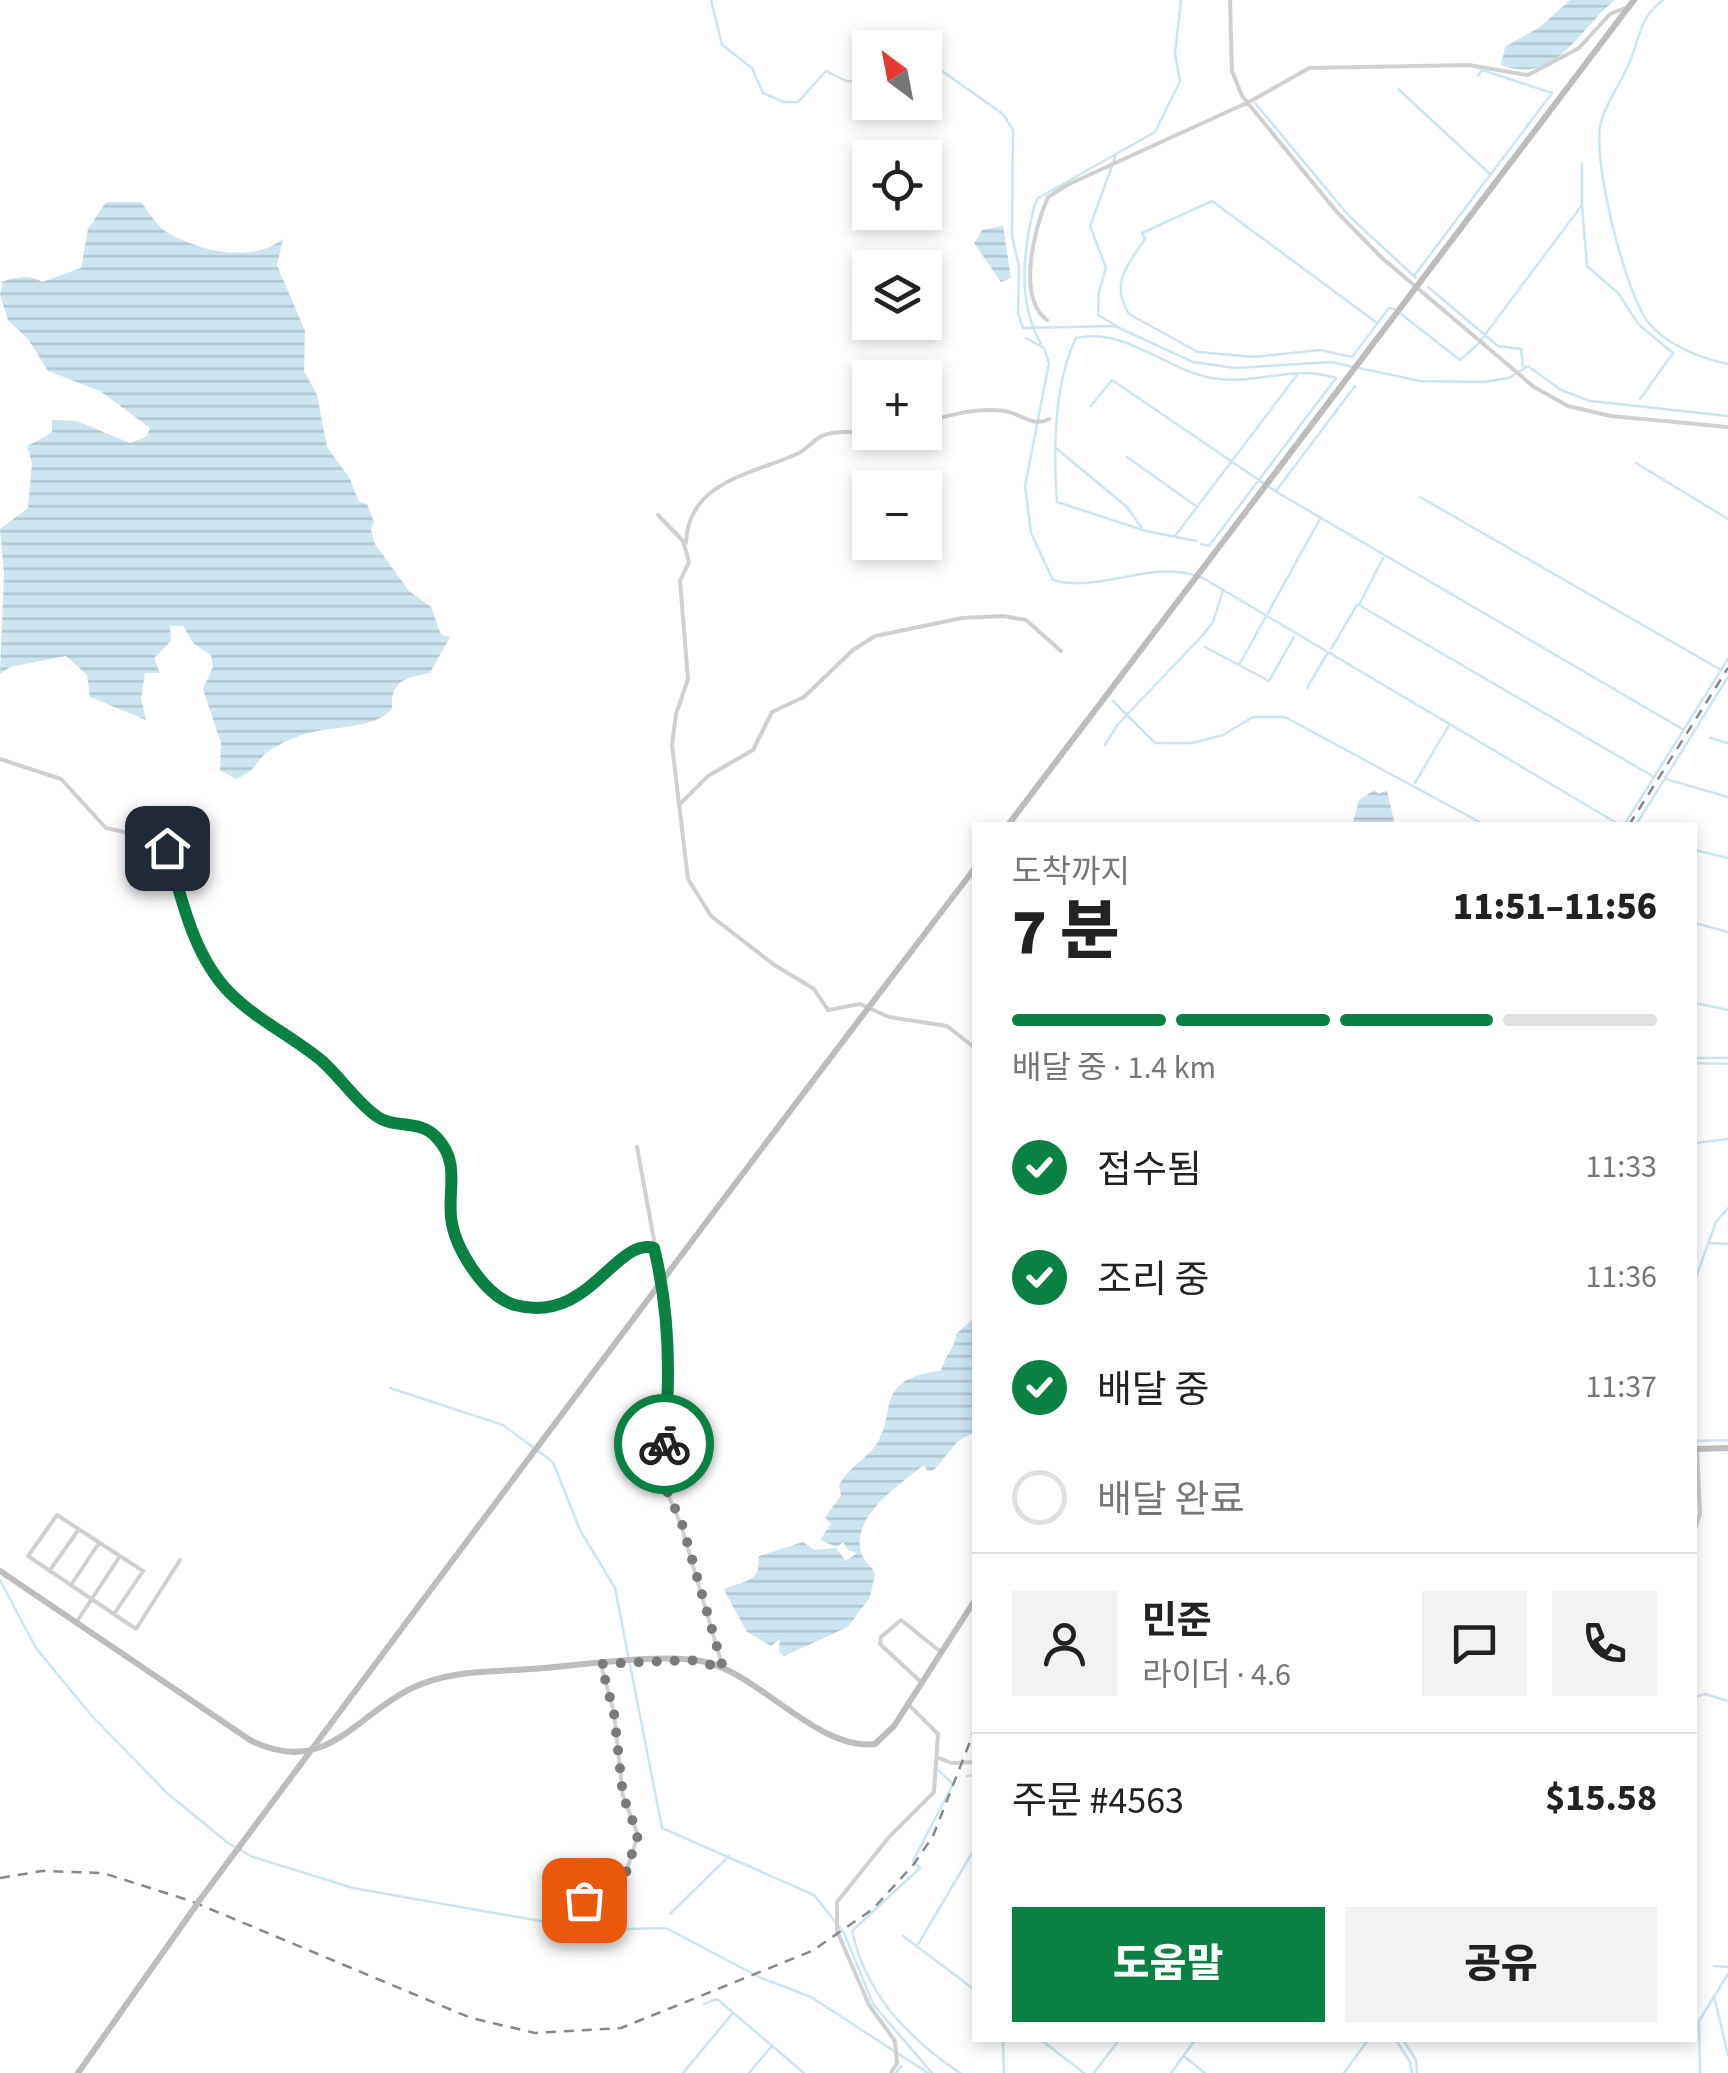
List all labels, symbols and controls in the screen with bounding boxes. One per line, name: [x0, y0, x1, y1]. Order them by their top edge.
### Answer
north arrow: [852, 30, 942, 120]
map controls: [852, 30, 942, 560]
button: locate: [852, 140, 942, 230]
button: layers: [852, 250, 942, 340]
button: +: [852, 360, 942, 450]
button: −: [852, 470, 942, 560]
pin: [125, 806, 210, 891]
icon: home: [140, 821, 195, 876]
text: 도착까지: [1012, 849, 1130, 895]
text: 11:51–11:56: [1453, 880, 1657, 934]
text: 7 분: [1012, 886, 1120, 979]
text: 배달 중 · 1.4 km: [1012, 1045, 1216, 1091]
icon: check: [1012, 1140, 1067, 1195]
text: 접수됨: [1097, 1143, 1202, 1197]
text: 11:33: [1585, 1144, 1657, 1190]
icon: check: [1012, 1250, 1067, 1305]
text: 조리 중: [1097, 1253, 1209, 1307]
text: 11:36: [1585, 1254, 1657, 1300]
icon: check: [1012, 1360, 1067, 1415]
text: 배달 중: [1097, 1363, 1209, 1417]
text: 11:37: [1585, 1364, 1657, 1410]
courier: [614, 1394, 714, 1494]
icon: bike: [637, 1417, 692, 1472]
text: 배달 완료: [1097, 1473, 1244, 1527]
button: person: [1012, 1591, 1117, 1696]
button: chat: [1422, 1591, 1527, 1696]
button: phone: [1552, 1591, 1657, 1696]
text: 민준: [1142, 1594, 1212, 1648]
text: 라이더 · 4.6: [1142, 1652, 1291, 1698]
text: $15.58: [1545, 1771, 1657, 1825]
text: 주문 #4563: [1012, 1774, 1184, 1828]
pin: [542, 1858, 627, 1943]
icon: bag: [557, 1873, 612, 1928]
button: 도움말: [1012, 1907, 1325, 2022]
button: 공유: [1345, 1907, 1657, 2022]

